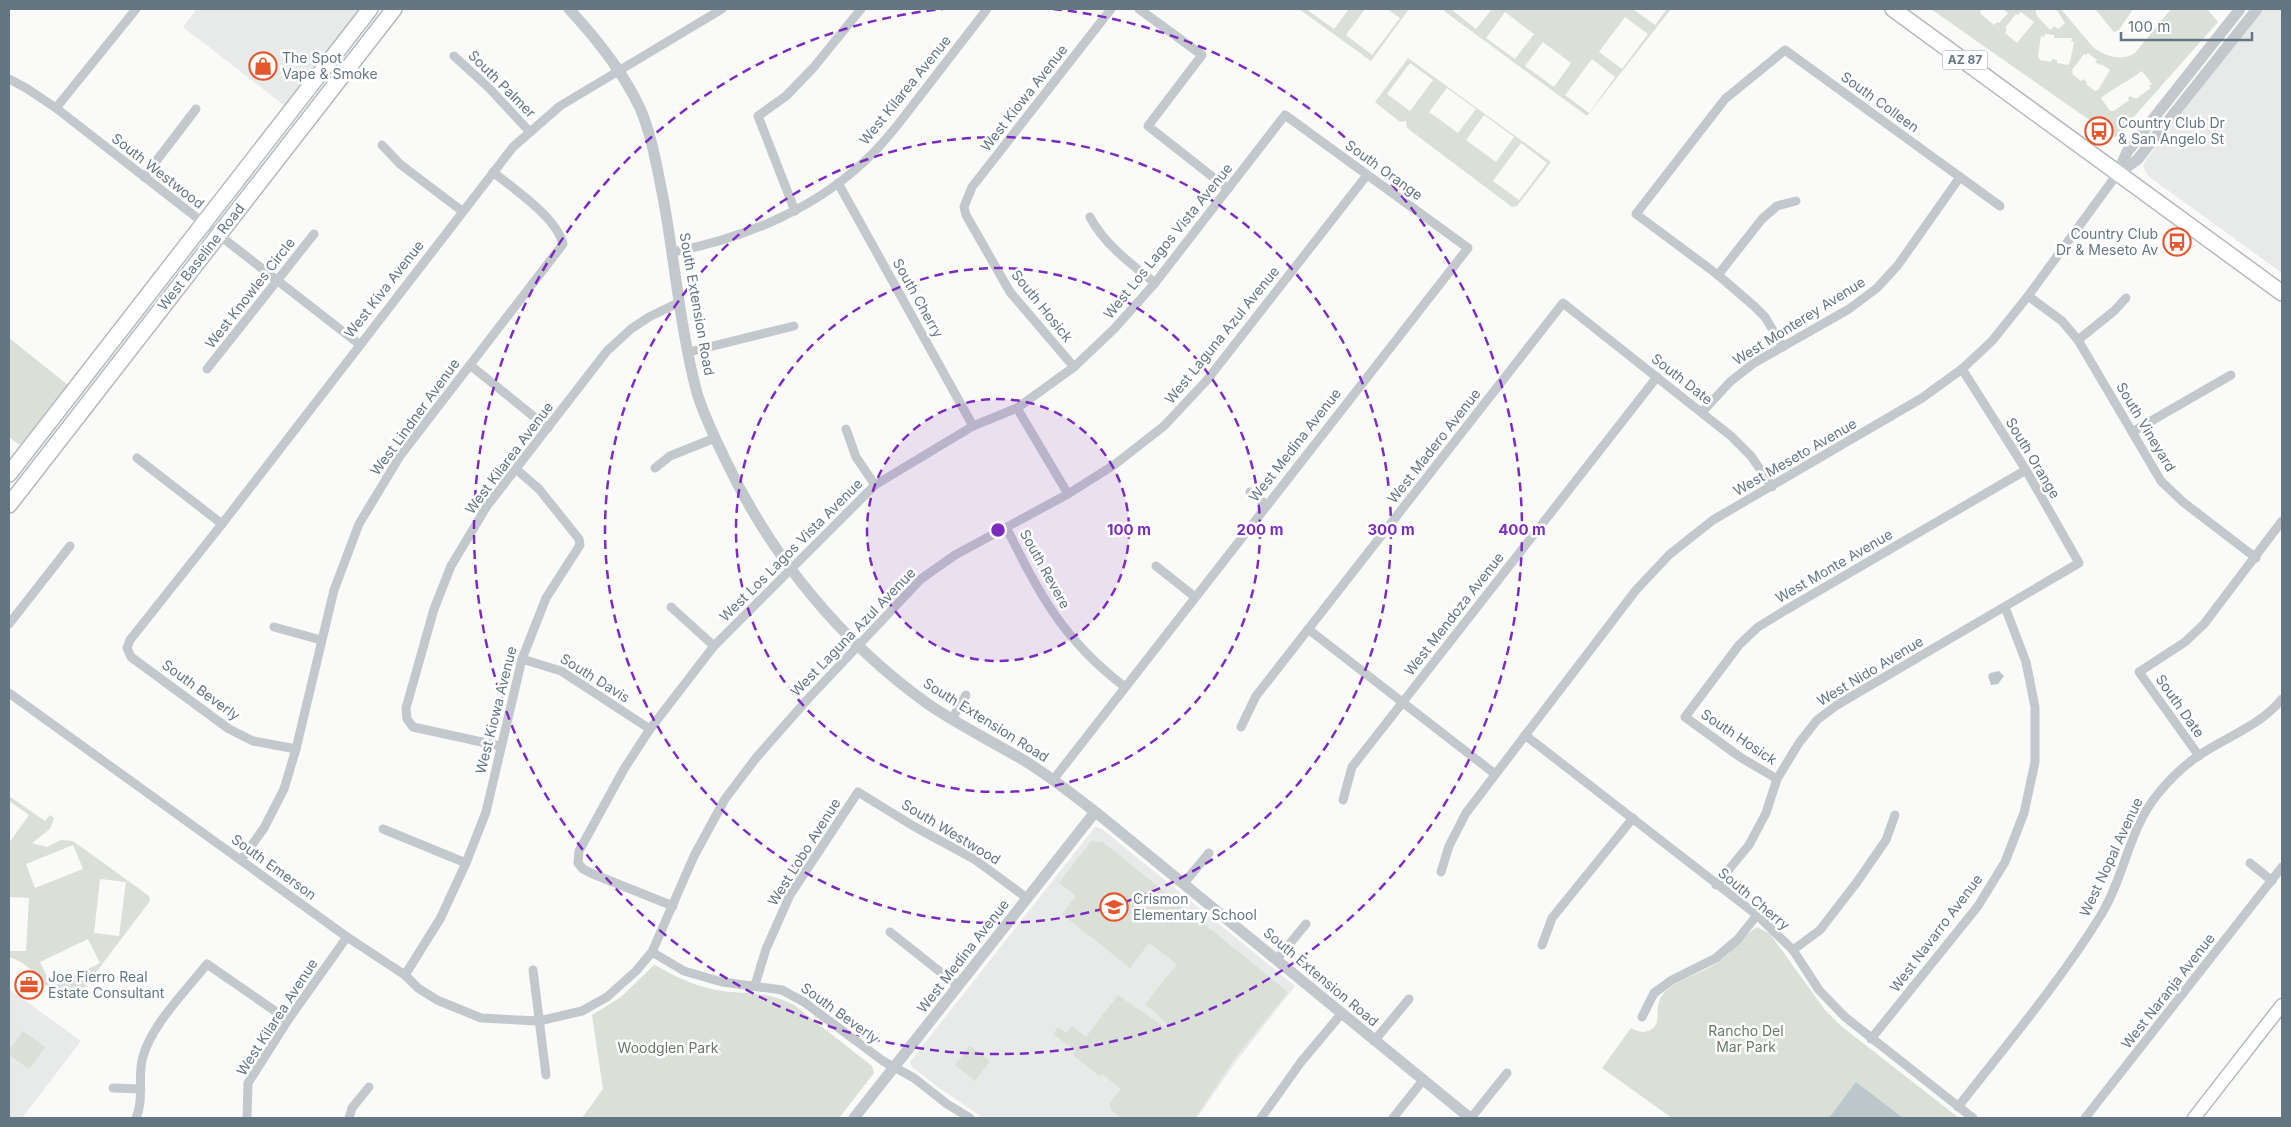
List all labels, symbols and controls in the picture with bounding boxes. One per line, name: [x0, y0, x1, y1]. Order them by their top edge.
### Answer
scale bar: [2121, 10, 2252, 42]
text: 100 m: [2128, 17, 2170, 36]
street label: West Kilarea Avenue: [855, 32, 954, 148]
street label: West Kiowa Avenue: [977, 41, 1071, 154]
street label: South Palmer: [465, 46, 540, 121]
place label: The Spot Vape & Smoke: [282, 49, 378, 82]
road number: AZ 87: [1942, 50, 1988, 70]
shop icon: The Spot Vape & Smoke: [248, 51, 278, 81]
street label: South Colleen: [1838, 68, 1923, 136]
place label: Country Club Dr & San Angelo St: [2118, 114, 2225, 147]
bus stop icon: Country Club Dr & San Angelo St: [2084, 116, 2114, 146]
street label: South Westwood: [109, 129, 208, 212]
street label: South Orange: [1342, 136, 1426, 203]
street label: West Los Lagos Vista Avenue: [1100, 160, 1236, 322]
street label: West Baseline Road: [154, 200, 248, 313]
place label: Country Club Dr & Meseto Av: [2056, 225, 2158, 258]
bus stop icon: Country Club Dr & Meseto Av: [2162, 227, 2192, 257]
street label: South Extension Road: [677, 231, 718, 377]
street label: West Knowles Circle: [201, 234, 298, 351]
street label: West Kiva Avenue: [340, 237, 427, 341]
street label: South Cherry: [890, 255, 947, 340]
street label: West Laguna Azul Avenue: [1161, 262, 1282, 407]
street label: South Hosick: [1008, 266, 1077, 345]
street label: West Monterey Avenue: [1729, 273, 1868, 368]
street label: South Date: [1648, 349, 1716, 408]
street label: West Lindner Avenue: [367, 355, 463, 478]
street label: South Vineyard: [2113, 379, 2180, 474]
street label: West Medina Avenue: [1245, 385, 1344, 505]
street label: West Madero Avenue: [1384, 385, 1484, 506]
street label: West Kilarea Avenue: [461, 398, 556, 517]
street label: West Meseto Avenue: [1730, 414, 1859, 499]
street label: South Orange: [2003, 414, 2064, 501]
street label: West Los Lagos Vista Avenue: [716, 475, 866, 625]
text: 100 m: [1107, 520, 1151, 539]
text: 200 m: [1237, 520, 1283, 539]
text: 300 m: [1367, 520, 1415, 539]
text: 400 m: [1498, 520, 1546, 539]
centre of rings: [989, 521, 1007, 539]
street label: West Monte Avenue: [1772, 525, 1895, 606]
street label: South Revere: [1017, 526, 1074, 611]
street label: West Mendoza Avenue: [1400, 549, 1507, 679]
street label: West Laguna Azul Avenue: [787, 564, 919, 699]
street label: West Nido Avenue: [1813, 632, 1926, 709]
street label: West Kiowa Avenue: [471, 644, 520, 775]
street label: South Davis: [557, 649, 633, 706]
street label: South Beverly: [159, 656, 244, 724]
street label: South Date: [2153, 671, 2208, 741]
street label: South Extension Road: [920, 674, 1052, 765]
street label: South Hosick: [1698, 705, 1781, 768]
street label: West Lobo Avenue: [764, 795, 844, 909]
street label: South Westwood: [899, 795, 1004, 868]
street label: West Nopal Avenue: [2076, 795, 2146, 919]
street label: South Emerson: [229, 830, 320, 903]
street label: South Cherry: [1715, 864, 1794, 933]
street label: West Navarro Avenue: [1886, 870, 1985, 995]
place label: Crismon Elementary School: [1133, 890, 1257, 923]
school or university icon: Crismon Elementary School: [1099, 892, 1129, 922]
street label: West Medina Avenue: [913, 896, 1012, 1016]
street label: South Extension Road: [1260, 924, 1382, 1030]
street label: West Naranja Avenue: [2117, 930, 2218, 1052]
street label: West Kilarea Avenue: [232, 955, 321, 1078]
place label: Joe Fierro Real Estate Consultant: [48, 968, 165, 1001]
office icon: Joe Fierro Real Estate Consultant: [14, 970, 44, 1000]
street label: South Beverly: [798, 979, 883, 1047]
park label: Rancho Del Mar Park: [1708, 1022, 1784, 1055]
park label: Woodglen Park: [618, 1039, 719, 1056]

